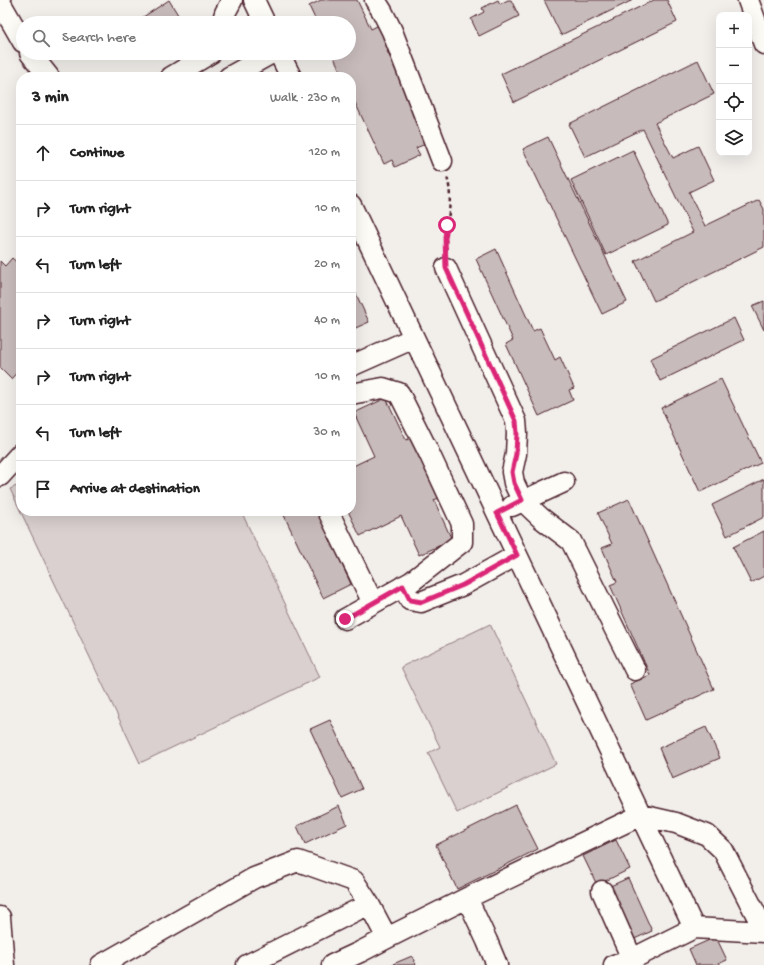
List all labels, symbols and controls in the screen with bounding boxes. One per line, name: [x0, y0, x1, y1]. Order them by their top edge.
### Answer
map controls: [716, 12, 752, 156]
button: +: [716, 12, 752, 48]
search box: [16, 16, 356, 60]
icon: search: [30, 27, 52, 49]
text: Search here: [62, 29, 136, 47]
button: −: [716, 48, 752, 84]
button: locate: [716, 84, 752, 120]
text: 3 min: [32, 88, 69, 108]
text: Walk · 230 m: [270, 91, 340, 106]
button: layers: [716, 120, 752, 156]
icon: ahead: [32, 142, 54, 164]
text: Continue: [70, 144, 124, 162]
text: 120 m: [309, 145, 340, 160]
icon: right: [32, 198, 54, 220]
text: Turn right: [70, 200, 130, 218]
text: 10 m: [315, 201, 340, 216]
route start: [438, 216, 456, 234]
icon: left: [32, 254, 54, 276]
text: Turn left: [70, 256, 121, 274]
text: 20 m: [314, 257, 340, 272]
icon: right: [32, 310, 54, 332]
text: Turn right: [70, 312, 130, 330]
text: 40 m: [314, 313, 340, 328]
icon: right: [32, 366, 54, 388]
text: Turn right: [70, 368, 130, 386]
text: 10 m: [315, 369, 340, 384]
icon: left: [32, 422, 54, 444]
text: Turn left: [70, 424, 121, 442]
text: 30 m: [314, 425, 340, 440]
icon: arrive: [32, 478, 54, 500]
text: Arrive at destination: [70, 480, 200, 498]
route end: [336, 610, 354, 628]

